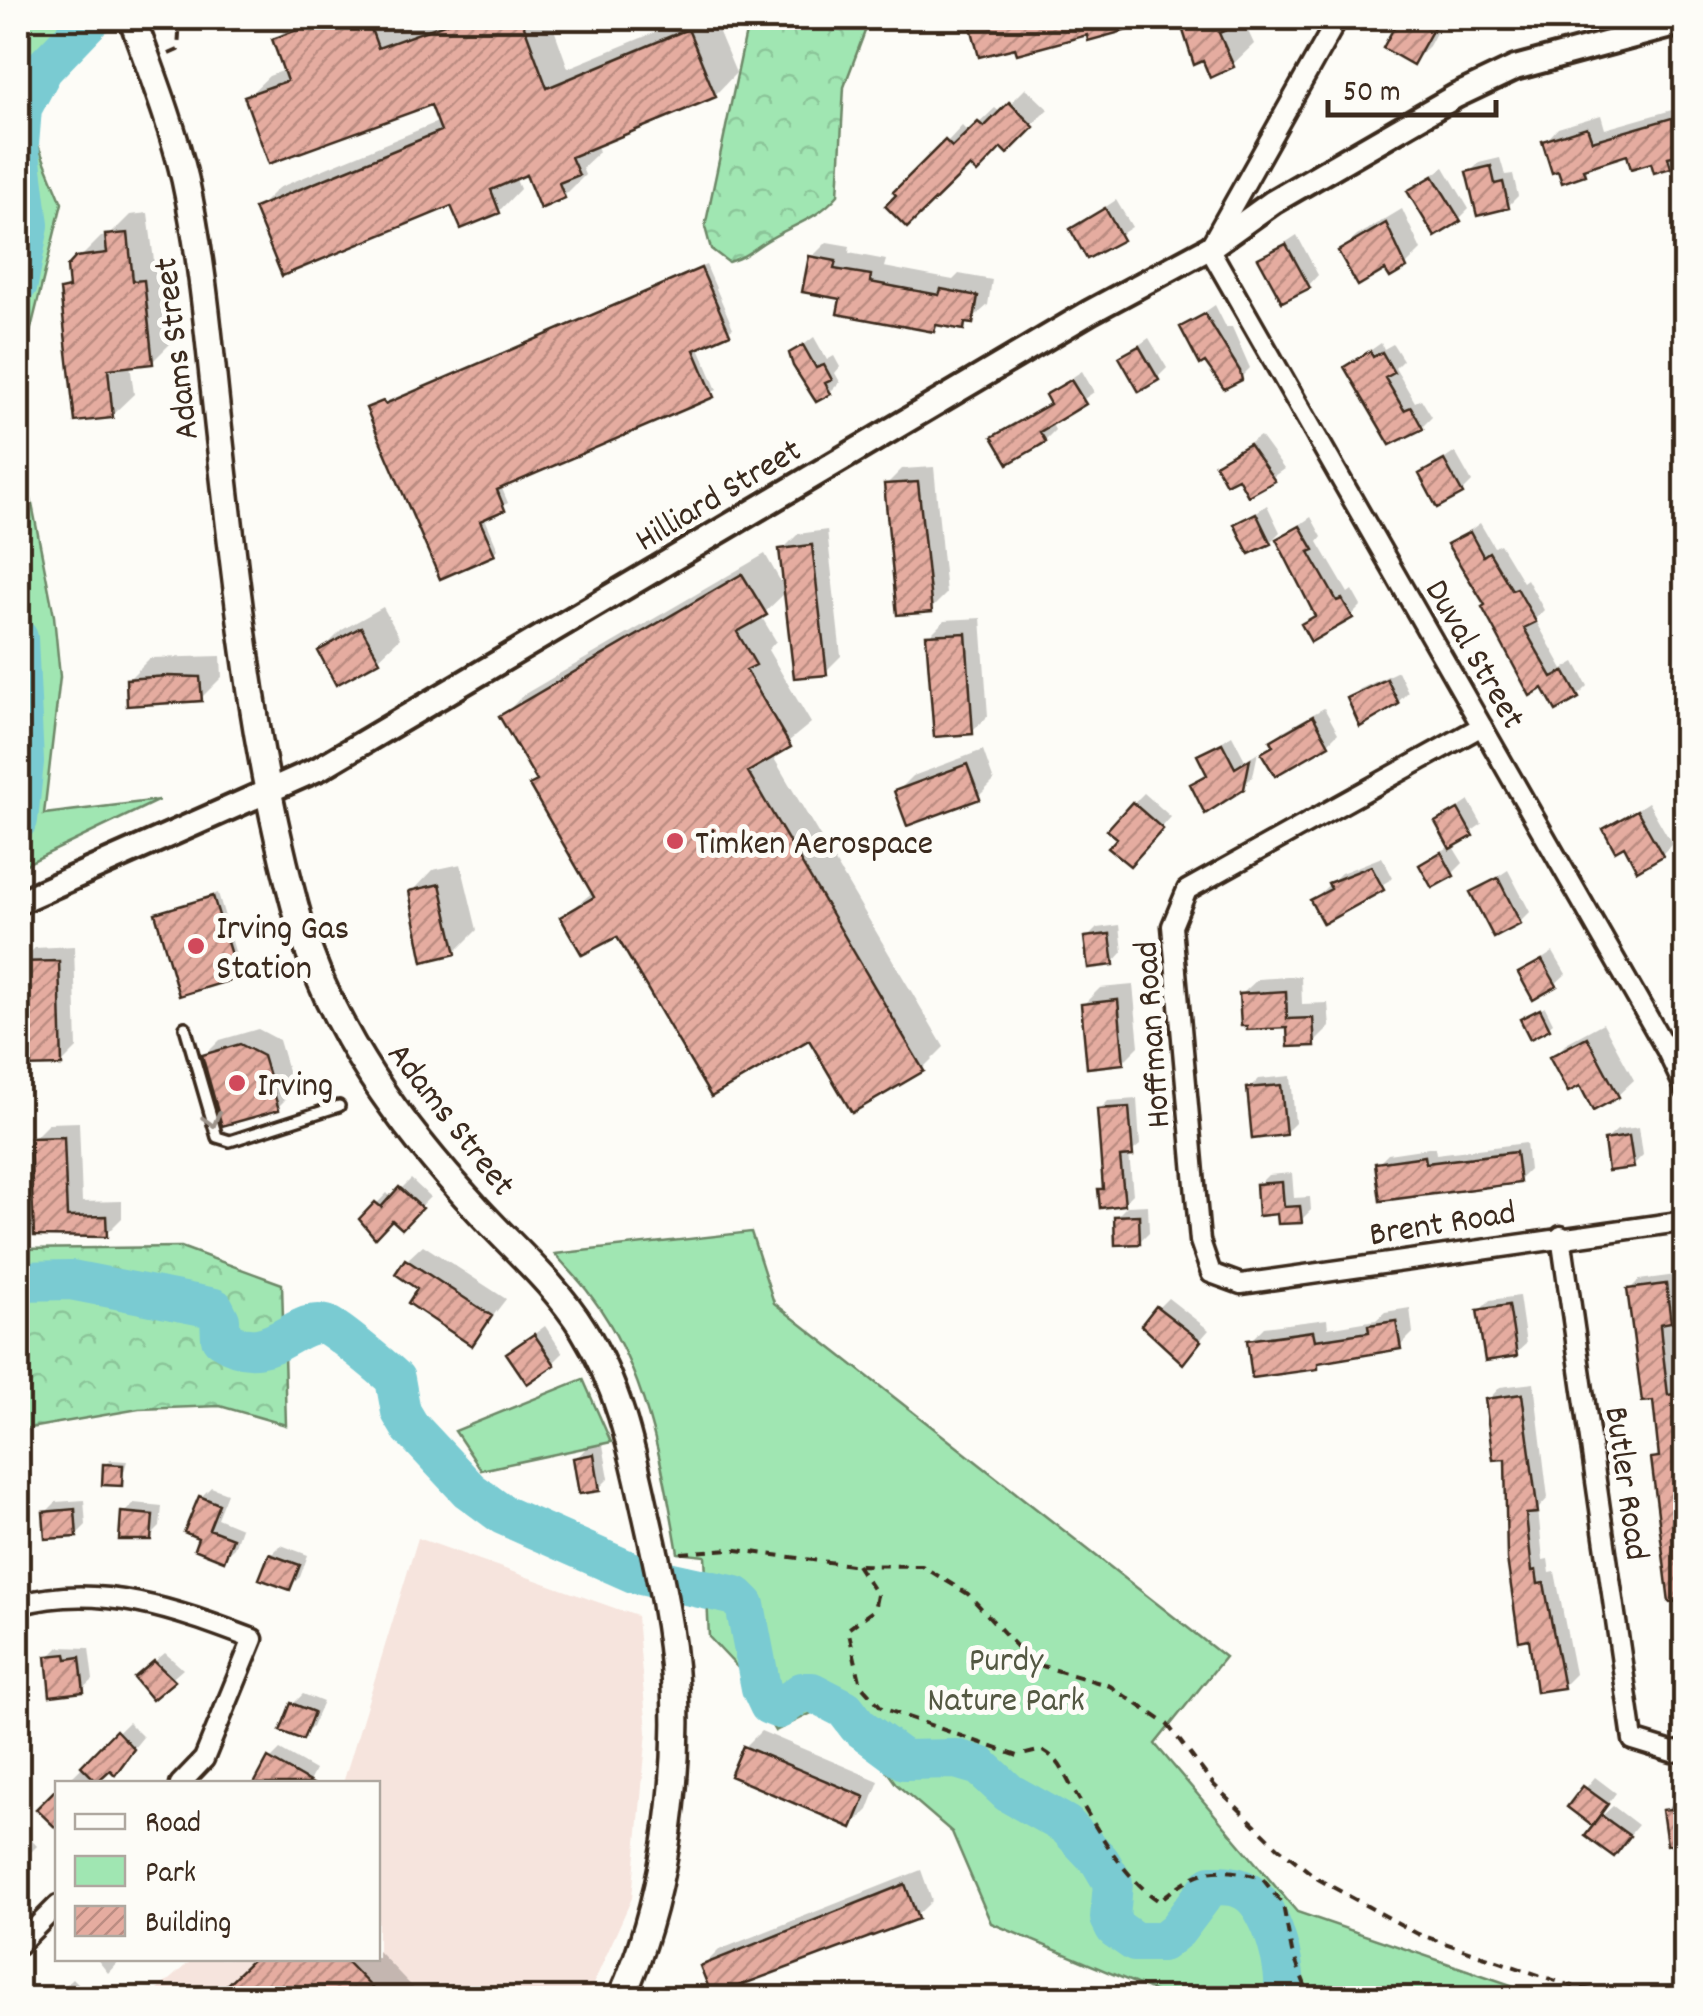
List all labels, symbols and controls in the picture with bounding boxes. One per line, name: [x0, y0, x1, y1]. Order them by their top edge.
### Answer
scale bar: [1328, 55, 1496, 117]
text: 50 m: [1343, 73, 1401, 116]
street label: Adams Street: [143, 254, 215, 443]
street label: Hilliard Street: [627, 428, 812, 567]
street label: Duval Street: [1410, 571, 1536, 740]
place label: Timken Aerospace: [695, 821, 933, 871]
marker: Timken Aerospace: [664, 830, 686, 852]
place label: Irving Gas Station: [216, 906, 349, 996]
marker: Irving Gas Station: [185, 935, 207, 957]
street label: Hoffman Road: [1124, 939, 1186, 1130]
street label: Adams Street: [373, 1033, 525, 1209]
place label: Irving: [257, 1063, 333, 1113]
marker: Irving: [226, 1072, 248, 1094]
one-way arrow: [200, 1111, 221, 1128]
street label: Brent Road: [1366, 1190, 1520, 1262]
street label: Butler Road: [1589, 1404, 1660, 1564]
park label: Purdy Nature Park: [927, 1638, 1085, 1728]
legend: [55, 1781, 380, 1961]
text: Road: [145, 1804, 201, 1847]
text: Park: [145, 1854, 196, 1897]
text: Building: [145, 1904, 231, 1947]

